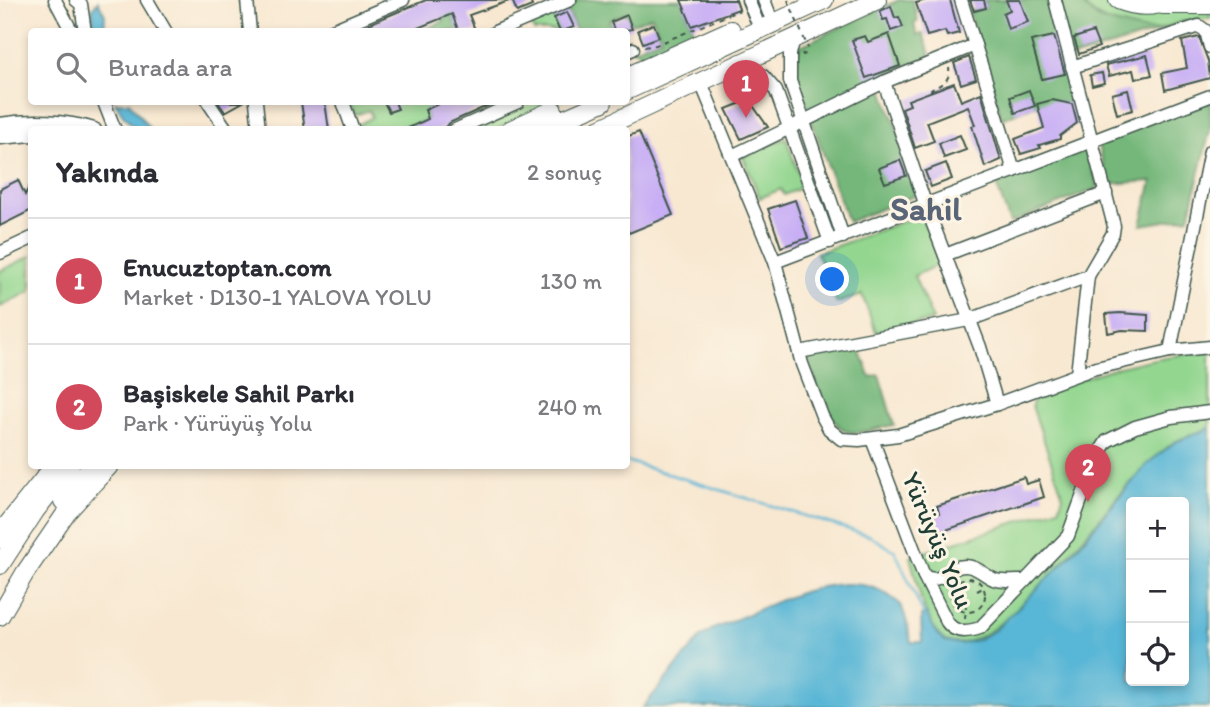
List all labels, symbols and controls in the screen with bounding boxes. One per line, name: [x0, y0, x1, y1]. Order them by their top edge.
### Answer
search box: [28, 28, 630, 105]
icon: search: [52, 48, 90, 86]
text: Burada ara: [108, 51, 232, 83]
pin: 1: [723, 60, 769, 118]
text: Yakında: [56, 153, 158, 190]
text: 2 sonuç: [527, 158, 602, 186]
district label: Sahil: [890, 189, 962, 228]
text: Enucuztoptan.com: [123, 251, 332, 283]
your location: [815, 262, 849, 296]
text: 1: [74, 267, 84, 295]
text: 130 m: [540, 267, 602, 295]
text: Market · D130-1 YALOVA YOLU: [123, 283, 432, 311]
text: Başiskele Sahil Parkı: [123, 377, 355, 409]
text: 2: [73, 393, 85, 421]
text: 240 m: [537, 393, 602, 421]
text: Park · Yürüyüş Yolu: [123, 409, 312, 437]
pin: 2: [1065, 444, 1111, 502]
street label: Yürüyüş Yolu: [895, 467, 981, 613]
map controls: [1126, 497, 1189, 686]
button: +: [1126, 497, 1189, 560]
button: −: [1126, 560, 1189, 623]
button: locate: [1126, 623, 1189, 686]

